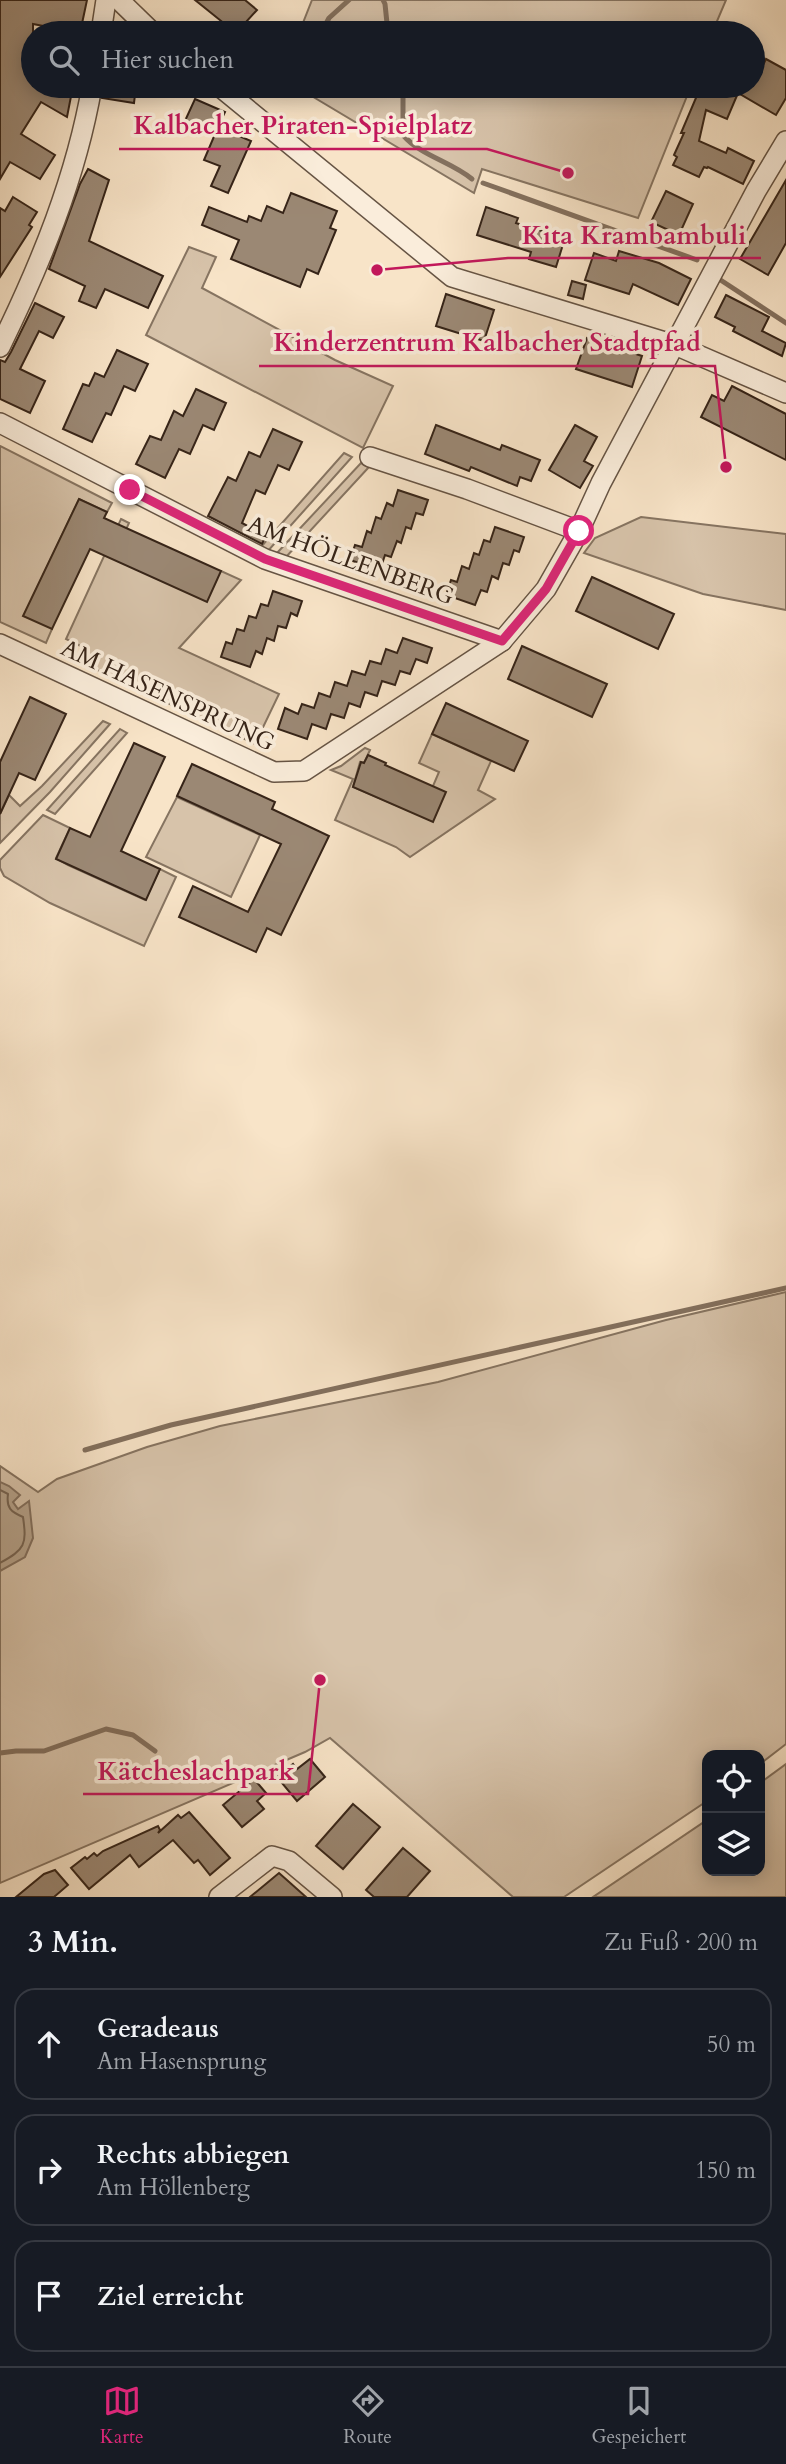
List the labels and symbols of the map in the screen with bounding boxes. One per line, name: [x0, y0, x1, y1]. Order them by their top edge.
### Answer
callout: Kalbacher Piraten-Spielplatz: [119, 102, 487, 149]
text: Kalbacher Piraten-Spielplatz: [133, 108, 473, 143]
callout: Kita Krambambuli: [508, 211, 761, 258]
text: Kita Krambambuli: [522, 218, 746, 253]
callout: Kinderzentrum Kalbacher Stadtpfad: [259, 319, 715, 366]
text: Kinderzentrum Kalbacher Stadtpfad: [273, 325, 701, 360]
route end: [114, 474, 145, 505]
street label: AM HÖLLENBERG: [243, 508, 459, 613]
route start: [563, 515, 594, 546]
street label: AM HASENSPRUNG: [55, 631, 280, 760]
callout: Kätcheslachpark: [83, 1747, 308, 1794]
text: Kätcheslachpark: [97, 1754, 295, 1789]

